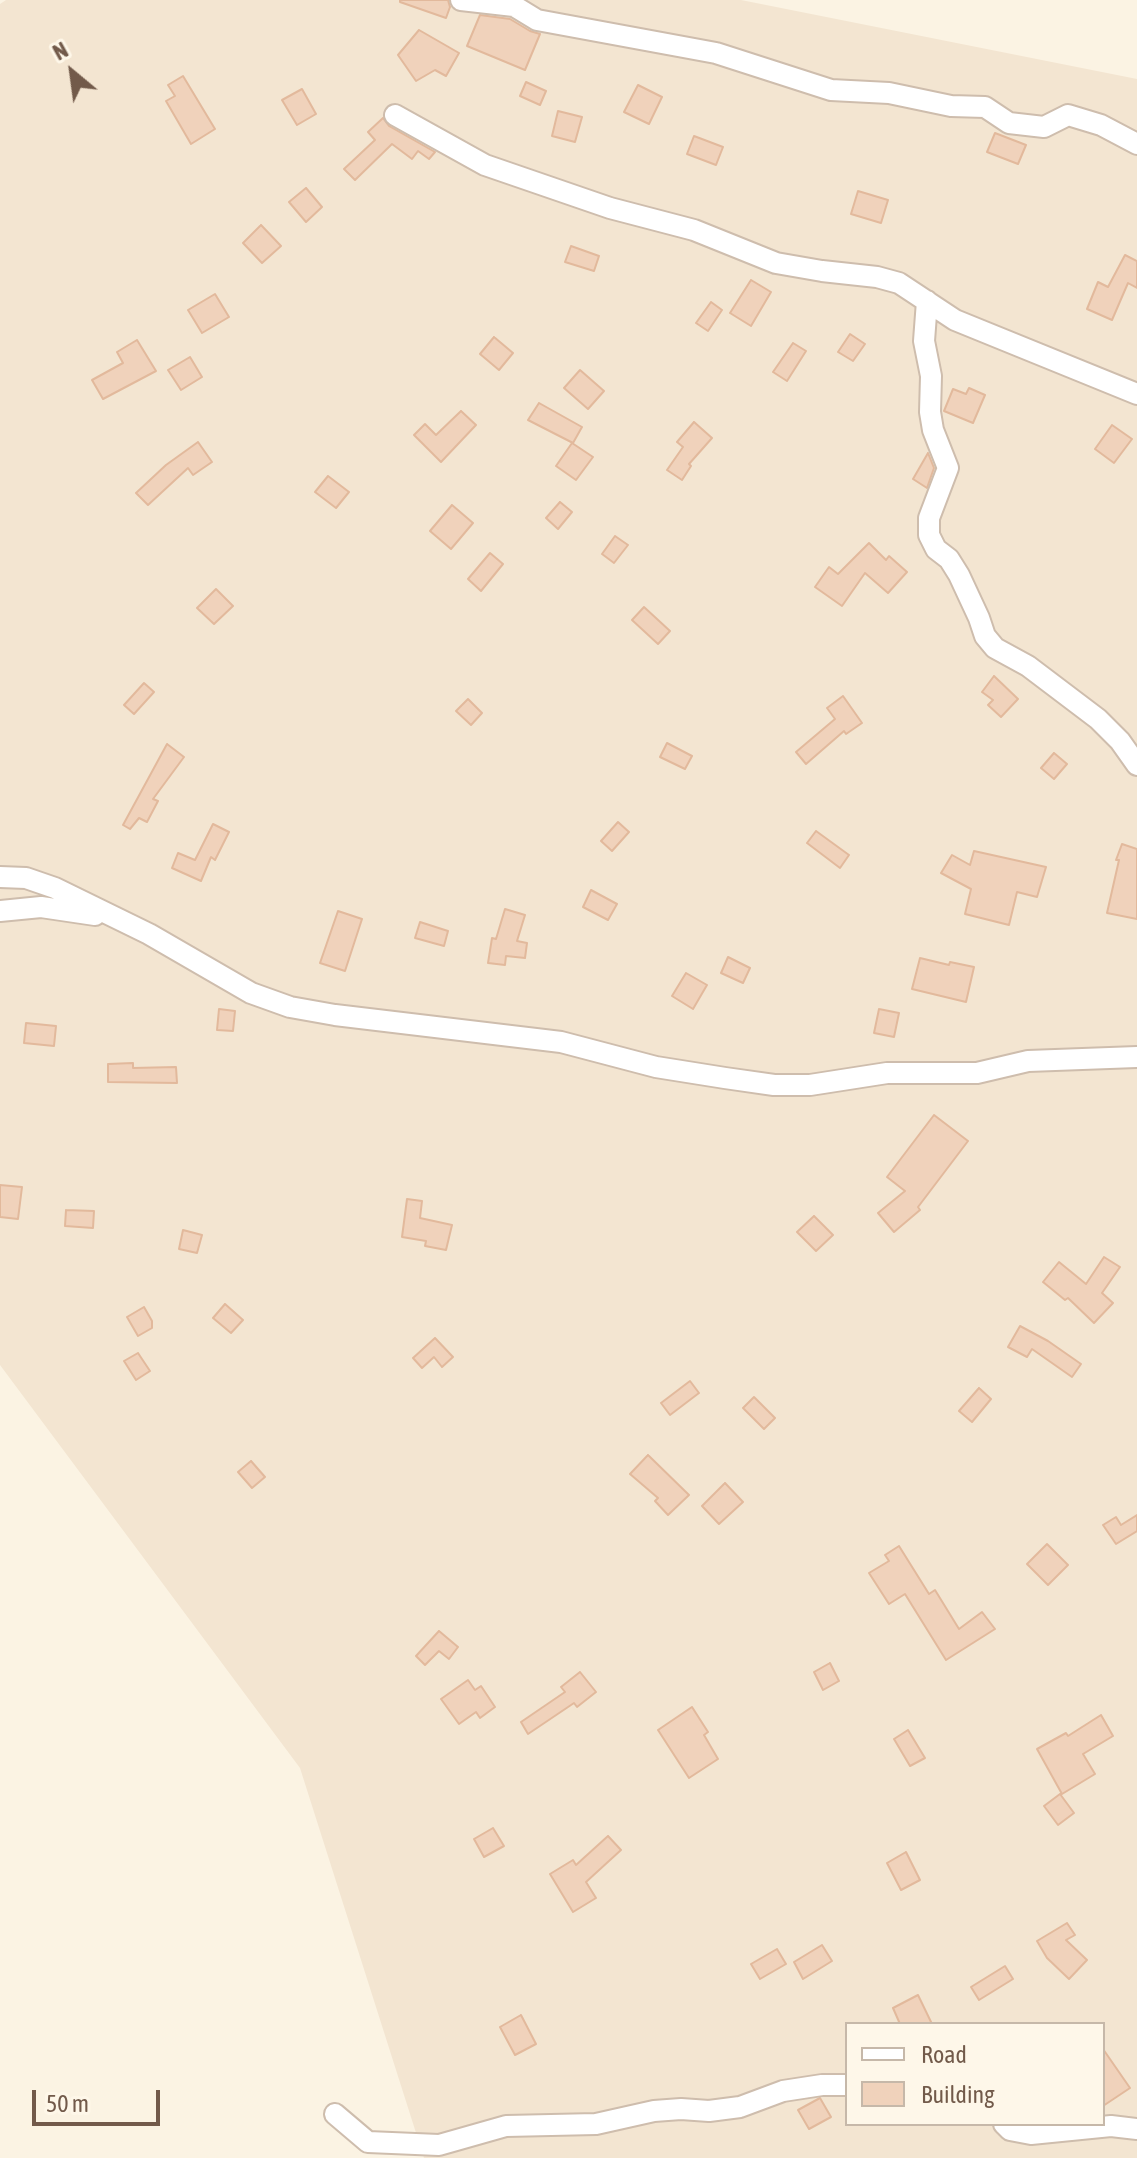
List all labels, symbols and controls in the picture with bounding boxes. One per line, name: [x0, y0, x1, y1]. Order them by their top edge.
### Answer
north arrow: [32, 32, 112, 112]
text: N: [48, 36, 72, 66]
legend: [845, 2022, 1105, 2126]
text: Road: [921, 2041, 967, 2068]
scale bar: [36, 2074, 164, 2124]
text: Building: [921, 2081, 994, 2108]
text: 50 m: [46, 2090, 89, 2117]

